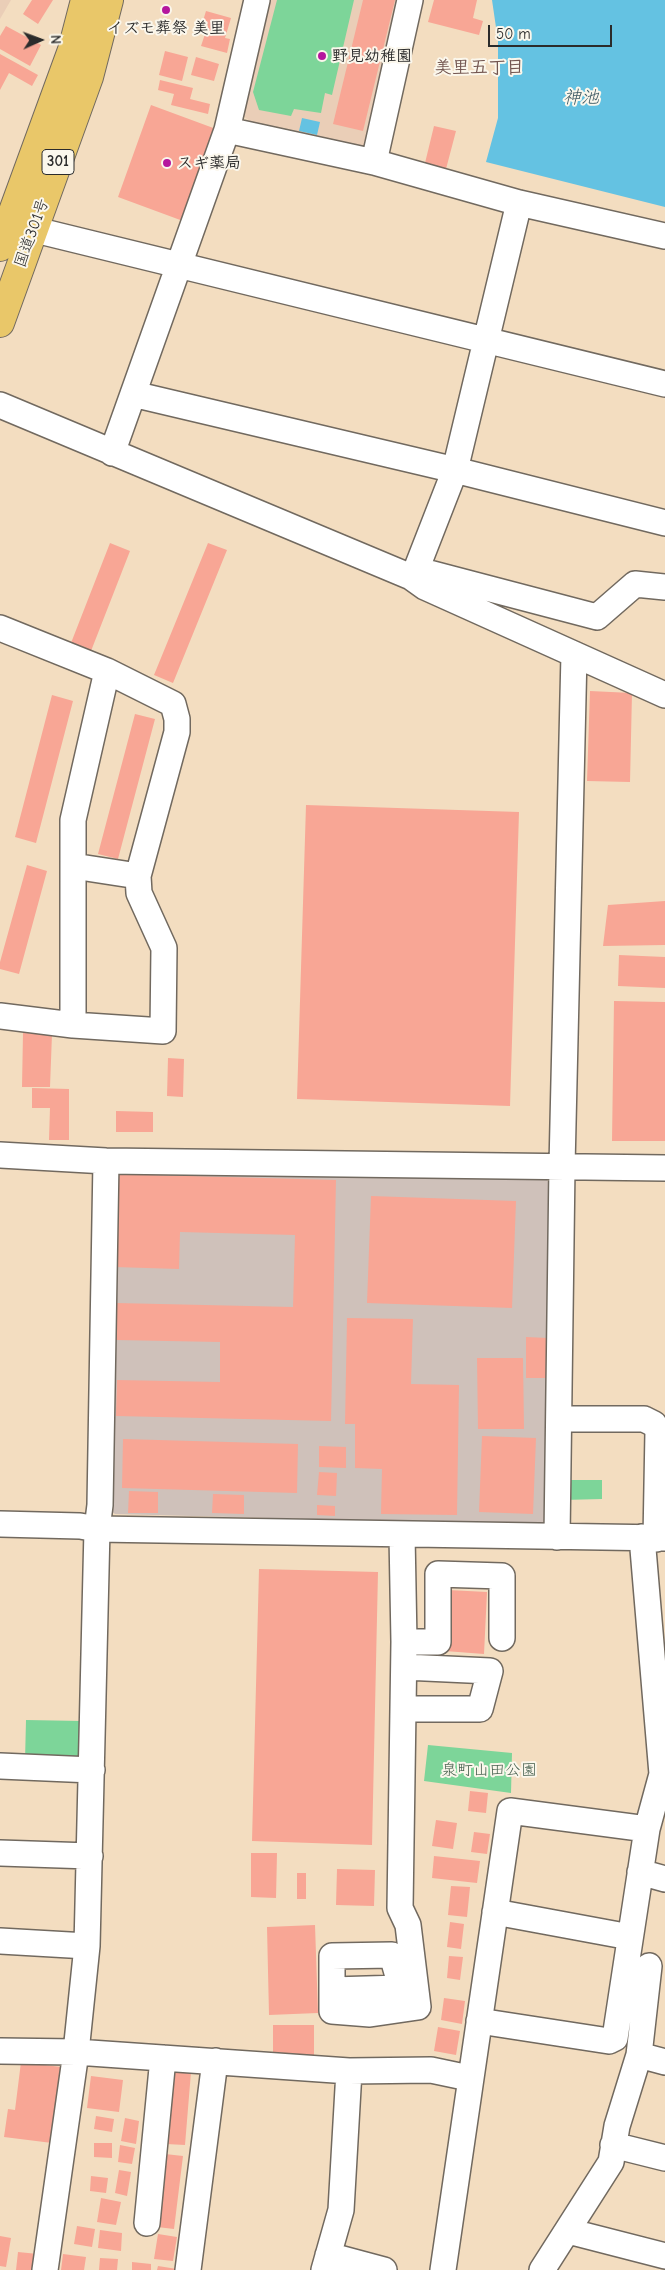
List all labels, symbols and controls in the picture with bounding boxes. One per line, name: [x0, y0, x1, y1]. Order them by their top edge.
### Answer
marker: イズモ葬祭 美里: [160, 4, 172, 16]
north arrow: [15, 15, 65, 65]
scale bar: [490, 15, 614, 47]
place label: イズモ葬祭 美里: [107, 18, 225, 38]
text: 50 m: [496, 25, 531, 43]
text: N: [47, 35, 64, 44]
place label: 野見幼稚園: [332, 46, 412, 66]
marker: 野見幼稚園: [316, 50, 328, 62]
district label: 美里五丁目: [434, 57, 524, 79]
water label: 神池: [563, 87, 599, 109]
road number: 301: [42, 150, 74, 174]
place label: スギ薬局: [177, 153, 241, 173]
marker: スギ薬局: [161, 157, 173, 169]
street label: 国道301号: [11, 196, 53, 270]
park label: 泉町山田公園: [441, 1760, 537, 1780]

